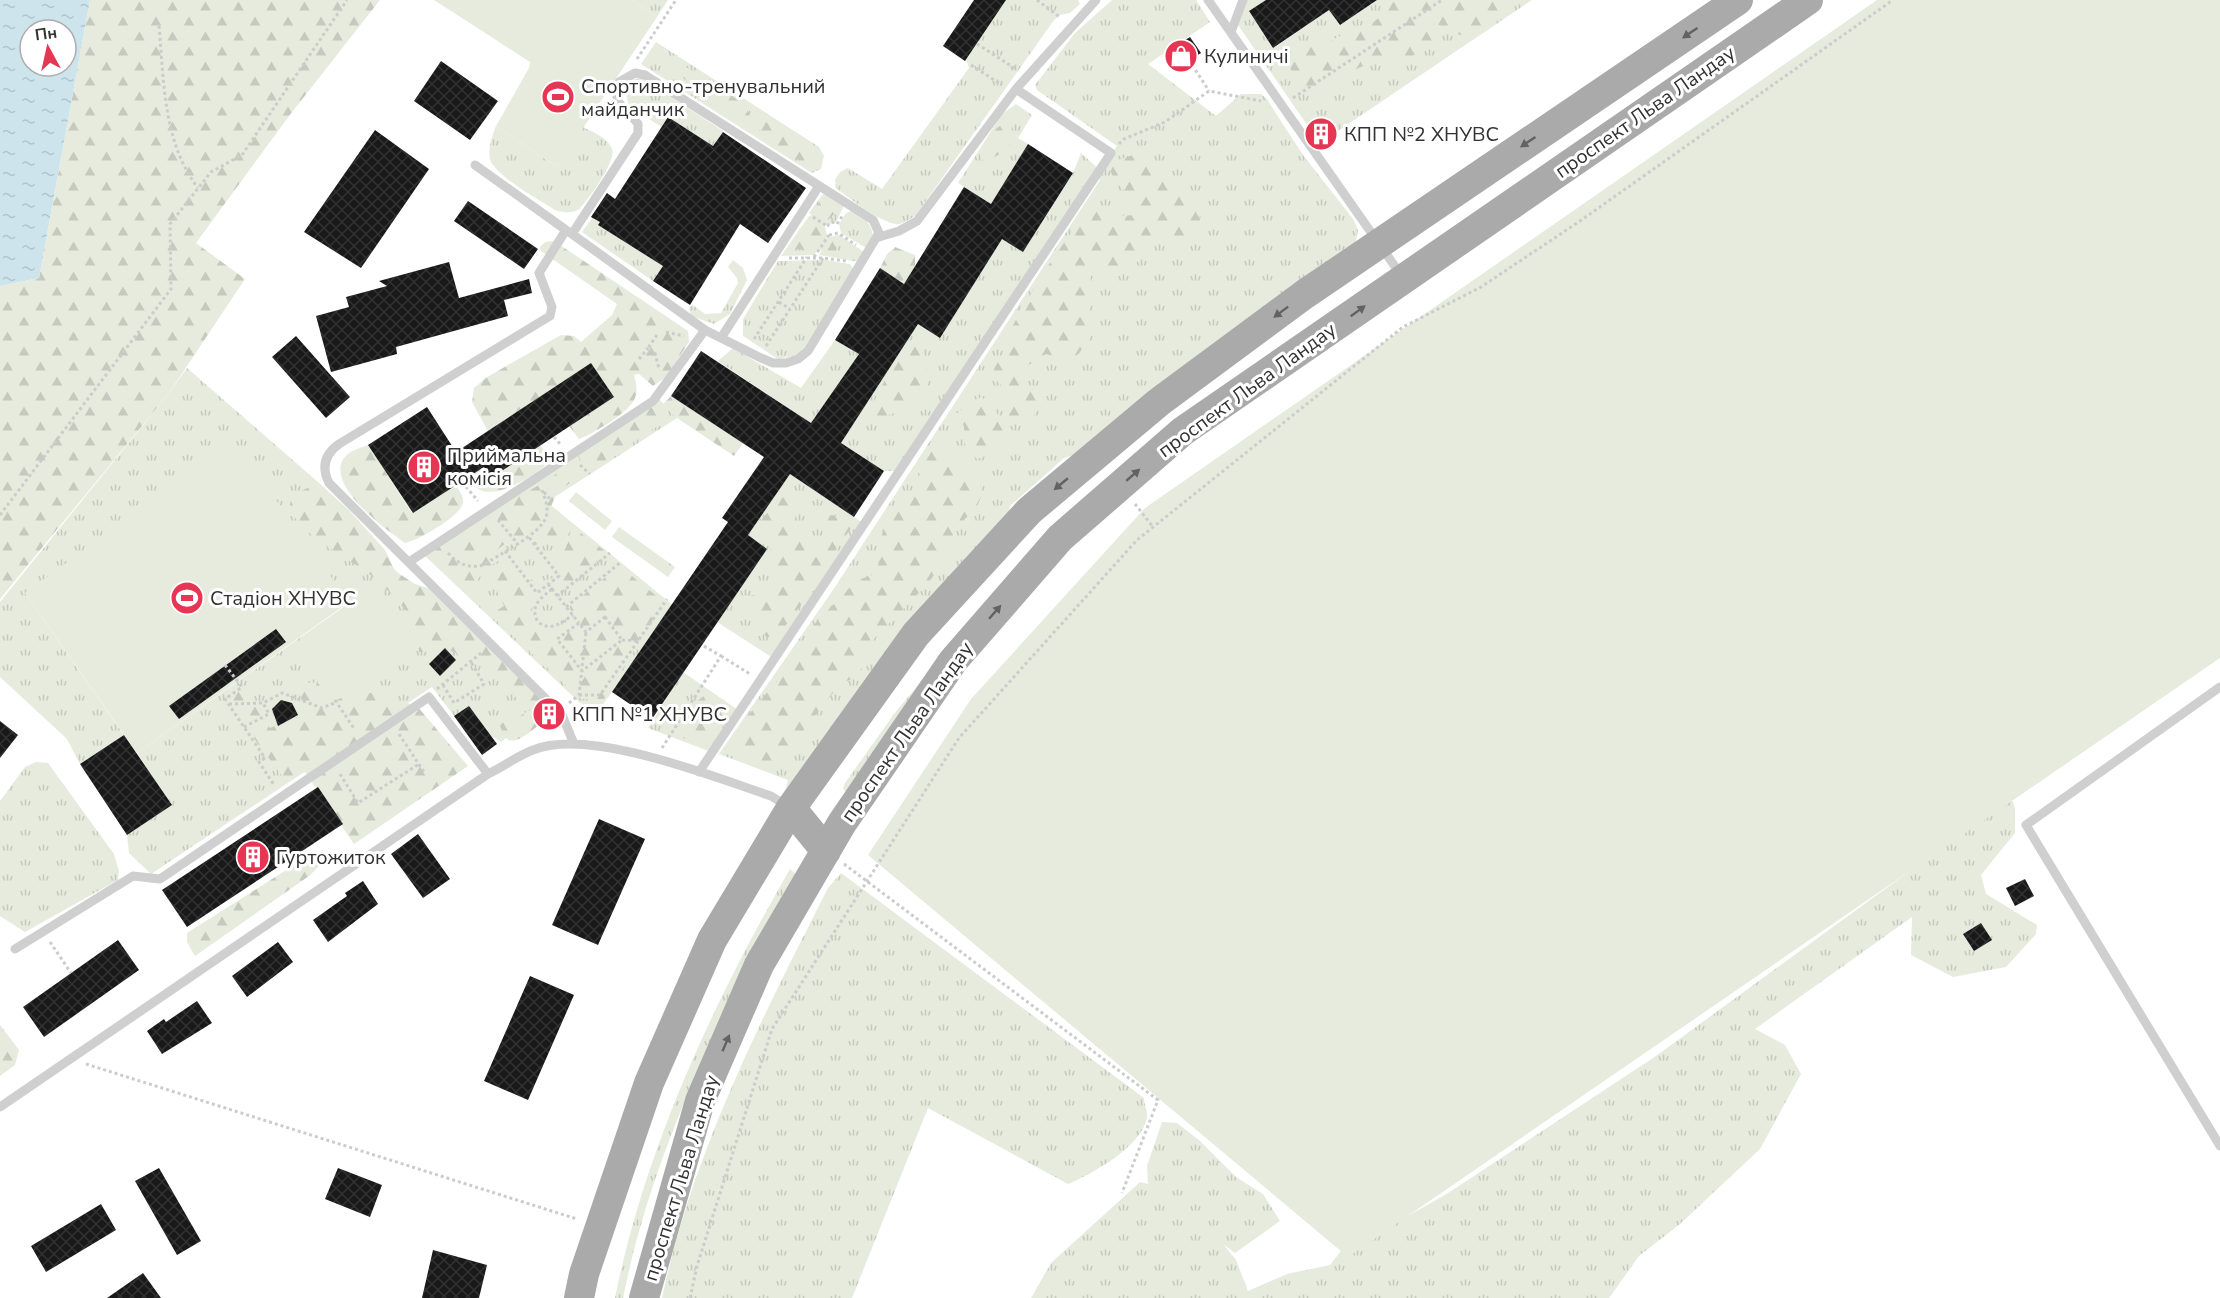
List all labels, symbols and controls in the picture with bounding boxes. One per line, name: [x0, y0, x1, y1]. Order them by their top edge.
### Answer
north arrow: [18, 18, 78, 78]
text: Пн: [34, 22, 58, 47]
one-way arrow: [1682, 27, 1698, 39]
shop icon: Кулиничі: [1163, 38, 1199, 74]
street label: проспект Льва Ландау: [1550, 39, 1741, 185]
place label: Кулиничі: [1204, 43, 1289, 70]
place label: Спортивно-тренувальний майданчик: [581, 73, 826, 123]
sports icon: Спортивно-тренувальний майданчик: [540, 79, 576, 115]
building icon: КПП №2 ХНУВС: [1303, 116, 1339, 152]
place label: КПП №2 ХНУВС: [1344, 121, 1499, 148]
one-way arrow: [1520, 136, 1536, 147]
one-way arrow: [1350, 305, 1366, 317]
one-way arrow: [1273, 306, 1289, 318]
street label: проспект Льва Ландау: [1152, 316, 1342, 464]
place label: Приймальна комісія: [447, 442, 566, 492]
building icon: Приймальна комісія: [406, 449, 442, 485]
one-way arrow: [1125, 469, 1140, 482]
one-way arrow: [1054, 477, 1069, 490]
sports icon: Стадіон ХНУВС: [169, 580, 205, 616]
place label: Стадіон ХНУВС: [210, 585, 356, 612]
one-way arrow: [988, 605, 1001, 620]
street label: проспект Льва Ландау: [834, 636, 980, 827]
building icon: КПП №1 ХНУВС: [531, 696, 567, 732]
place label: КПП №1 ХНУВС: [572, 701, 727, 728]
building icon: Гуртожиток: [235, 839, 271, 875]
place label: Гуртожиток: [276, 844, 386, 871]
one-way arrow: [721, 1034, 730, 1051]
street label: проспект Льва Ландау: [637, 1071, 725, 1284]

